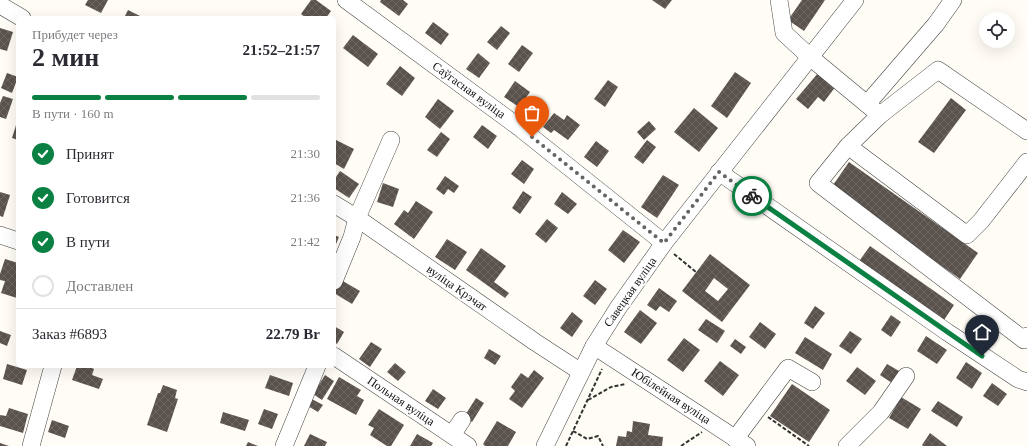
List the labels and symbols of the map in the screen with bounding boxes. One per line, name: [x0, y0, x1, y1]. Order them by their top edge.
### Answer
street label: Саўгасная вуліца: [430, 59, 509, 122]
pin: [515, 96, 549, 137]
courier: [732, 176, 772, 216]
street label: Савецкая вуліца: [601, 254, 660, 330]
street label: вуліца Крэчат: [424, 262, 491, 314]
pin: [965, 315, 999, 356]
street label: Юбілейная вуліца: [629, 365, 714, 427]
street label: Польная вуліца: [365, 373, 438, 429]

